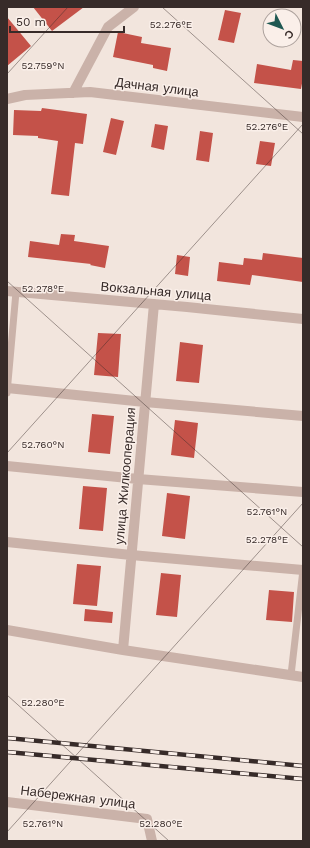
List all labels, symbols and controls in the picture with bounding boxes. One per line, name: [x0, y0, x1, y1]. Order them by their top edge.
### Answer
scale bar: [10, 8, 124, 34]
north arrow: [262, 8, 302, 48]
text: 50 m: [16, 15, 46, 29]
text: 52.276°E: [150, 19, 192, 30]
text: С: [282, 27, 297, 42]
text: 52.759°N: [22, 60, 64, 71]
street label: Дачная улица: [114, 74, 200, 100]
text: 52.276°E: [246, 121, 288, 132]
street label: Вокзальная улица: [100, 279, 213, 303]
text: 52.278°E: [22, 283, 64, 294]
street label: улица Жилкооперация: [112, 407, 138, 545]
text: 52.760°N: [21, 439, 65, 450]
text: 52.761°N: [247, 506, 287, 517]
text: 52.278°E: [246, 534, 288, 545]
text: 52.280°E: [21, 697, 65, 708]
street label: Набережная улица: [20, 783, 137, 812]
text: 52.761°N: [23, 818, 63, 829]
text: 52.280°E: [139, 818, 183, 829]

